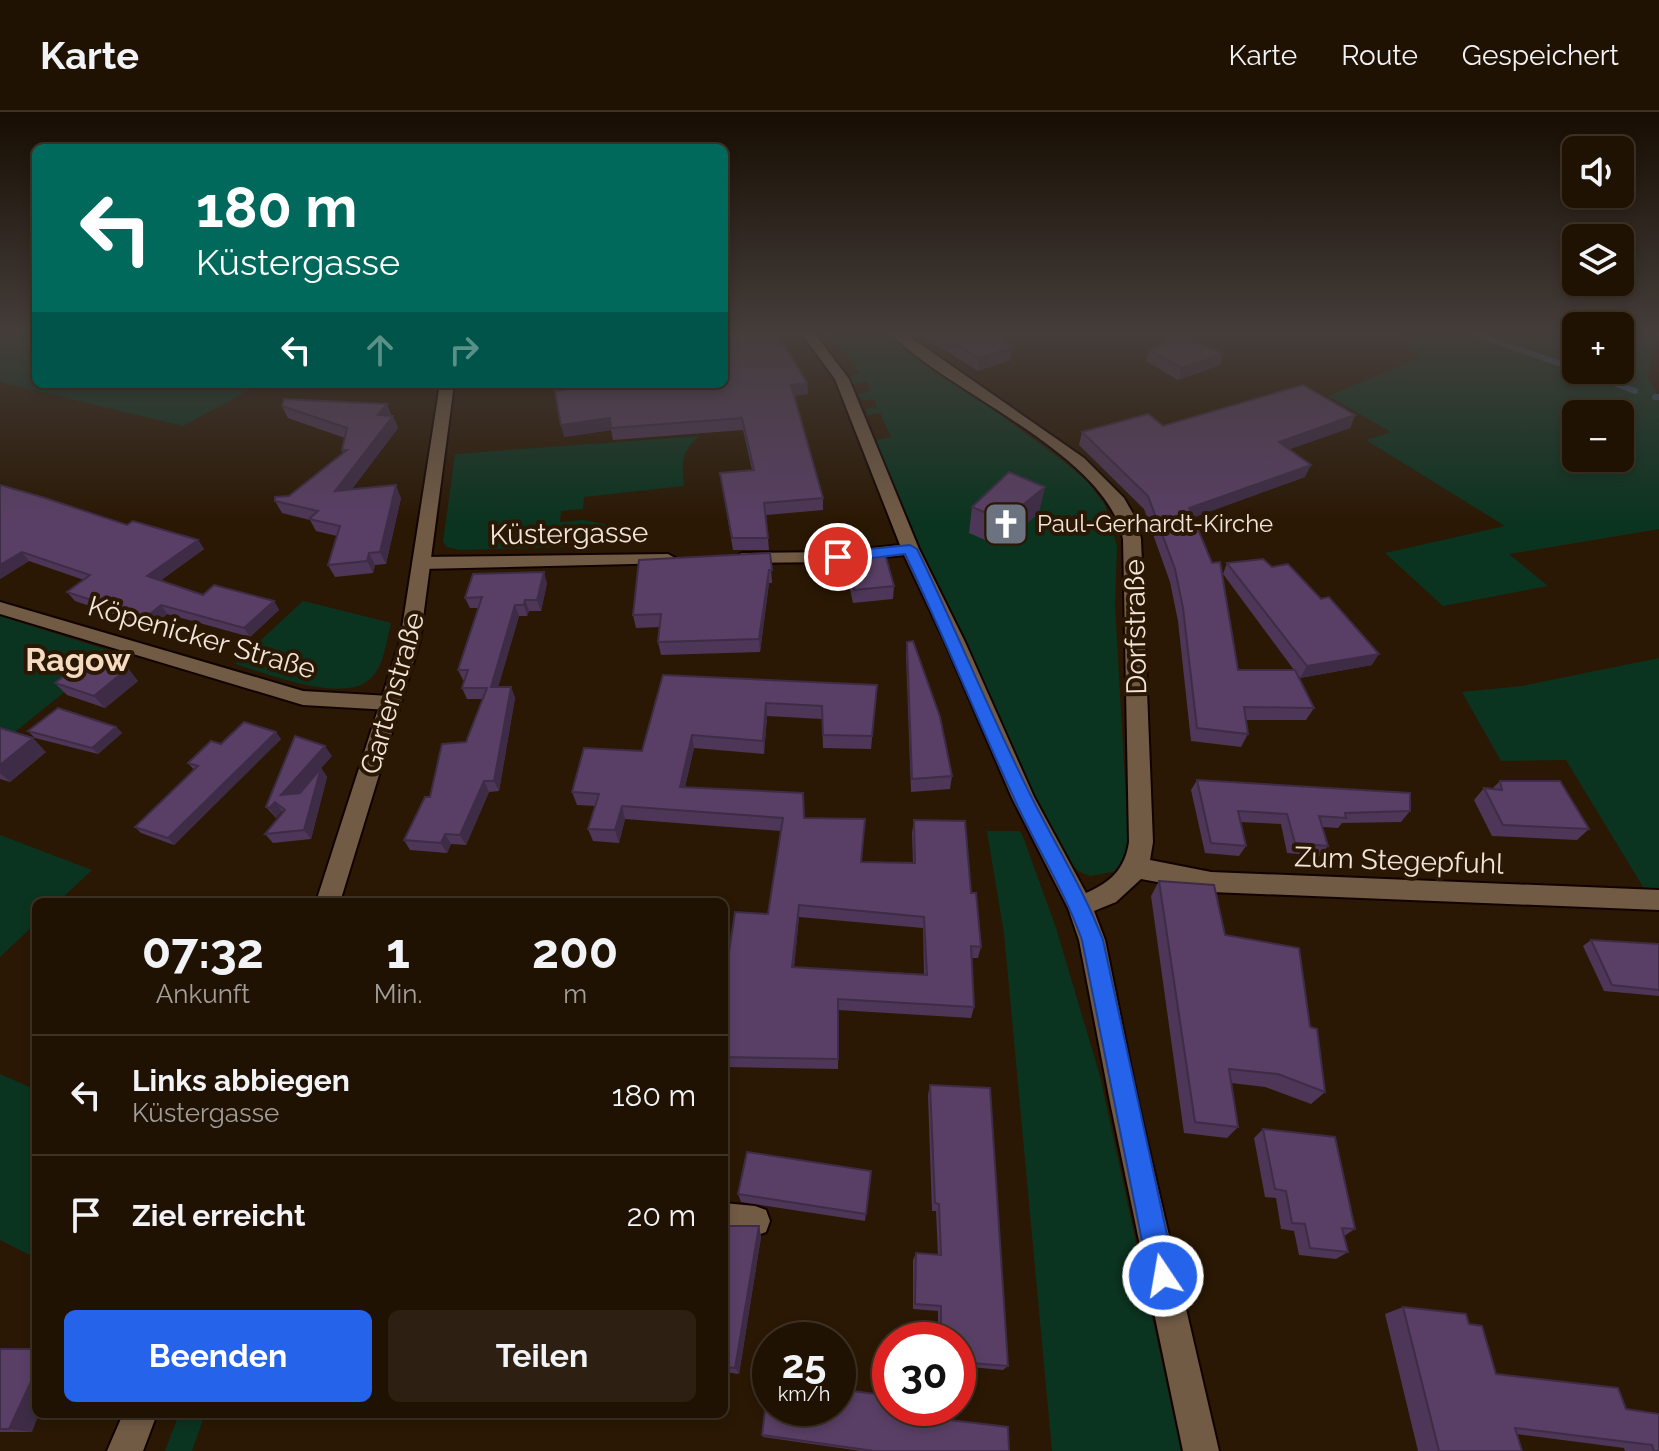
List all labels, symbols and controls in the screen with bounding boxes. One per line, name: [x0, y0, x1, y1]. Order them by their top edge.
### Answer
text: Karte: [40, 33, 139, 78]
text: Karte: [1228, 39, 1297, 72]
text: Route: [1341, 39, 1418, 72]
text: Gespeichert: [1462, 39, 1619, 72]
map controls: [1562, 136, 1634, 472]
button: sound: [1562, 136, 1634, 208]
text: 180 m: [196, 174, 357, 240]
icon: left: [64, 176, 168, 280]
button: layers: [1562, 224, 1634, 296]
text: Küstergasse: [196, 241, 400, 283]
button: +: [1562, 312, 1634, 384]
icon: left: [274, 328, 318, 372]
icon: ahead: [358, 328, 402, 372]
icon: right: [442, 328, 486, 372]
button: −: [1562, 400, 1634, 472]
church icon: Paul-Gerhardt-Kirche: [982, 500, 1030, 548]
place label: Paul-Gerhardt-Kirche: [1037, 509, 1273, 538]
street label: Küstergasse: [489, 516, 649, 551]
pin: [804, 523, 872, 591]
icon: arrive: [816, 535, 860, 579]
street label: Dorfstraße: [1118, 559, 1153, 695]
street label: Köpenicker Straße: [84, 589, 319, 686]
street label: Gartenstraße: [354, 608, 431, 778]
district label: Ragow: [25, 641, 131, 678]
street label: Zum Stegepfuhl: [1294, 840, 1505, 881]
text: 07:32: [142, 923, 264, 979]
text: 1: [386, 923, 410, 979]
text: 200: [532, 923, 618, 979]
text: Ankunft: [156, 979, 250, 1009]
text: Min.: [374, 979, 422, 1009]
text: m: [563, 979, 587, 1009]
text: Links abbiegen: [132, 1063, 350, 1098]
icon: left: [64, 1073, 108, 1117]
text: 180 m: [612, 1078, 696, 1113]
text: Küstergasse: [132, 1098, 279, 1128]
icon: arrive: [64, 1193, 108, 1237]
text: Ziel erreicht: [132, 1198, 305, 1233]
text: 20 m: [627, 1198, 696, 1233]
position arrow: [1121, 1234, 1205, 1318]
button: Beenden: [64, 1310, 372, 1402]
button: Teilen: [388, 1310, 696, 1402]
speed limit sign: 30: [872, 1322, 976, 1426]
text: 25: [782, 1340, 826, 1387]
text: km/h: [778, 1382, 830, 1406]

